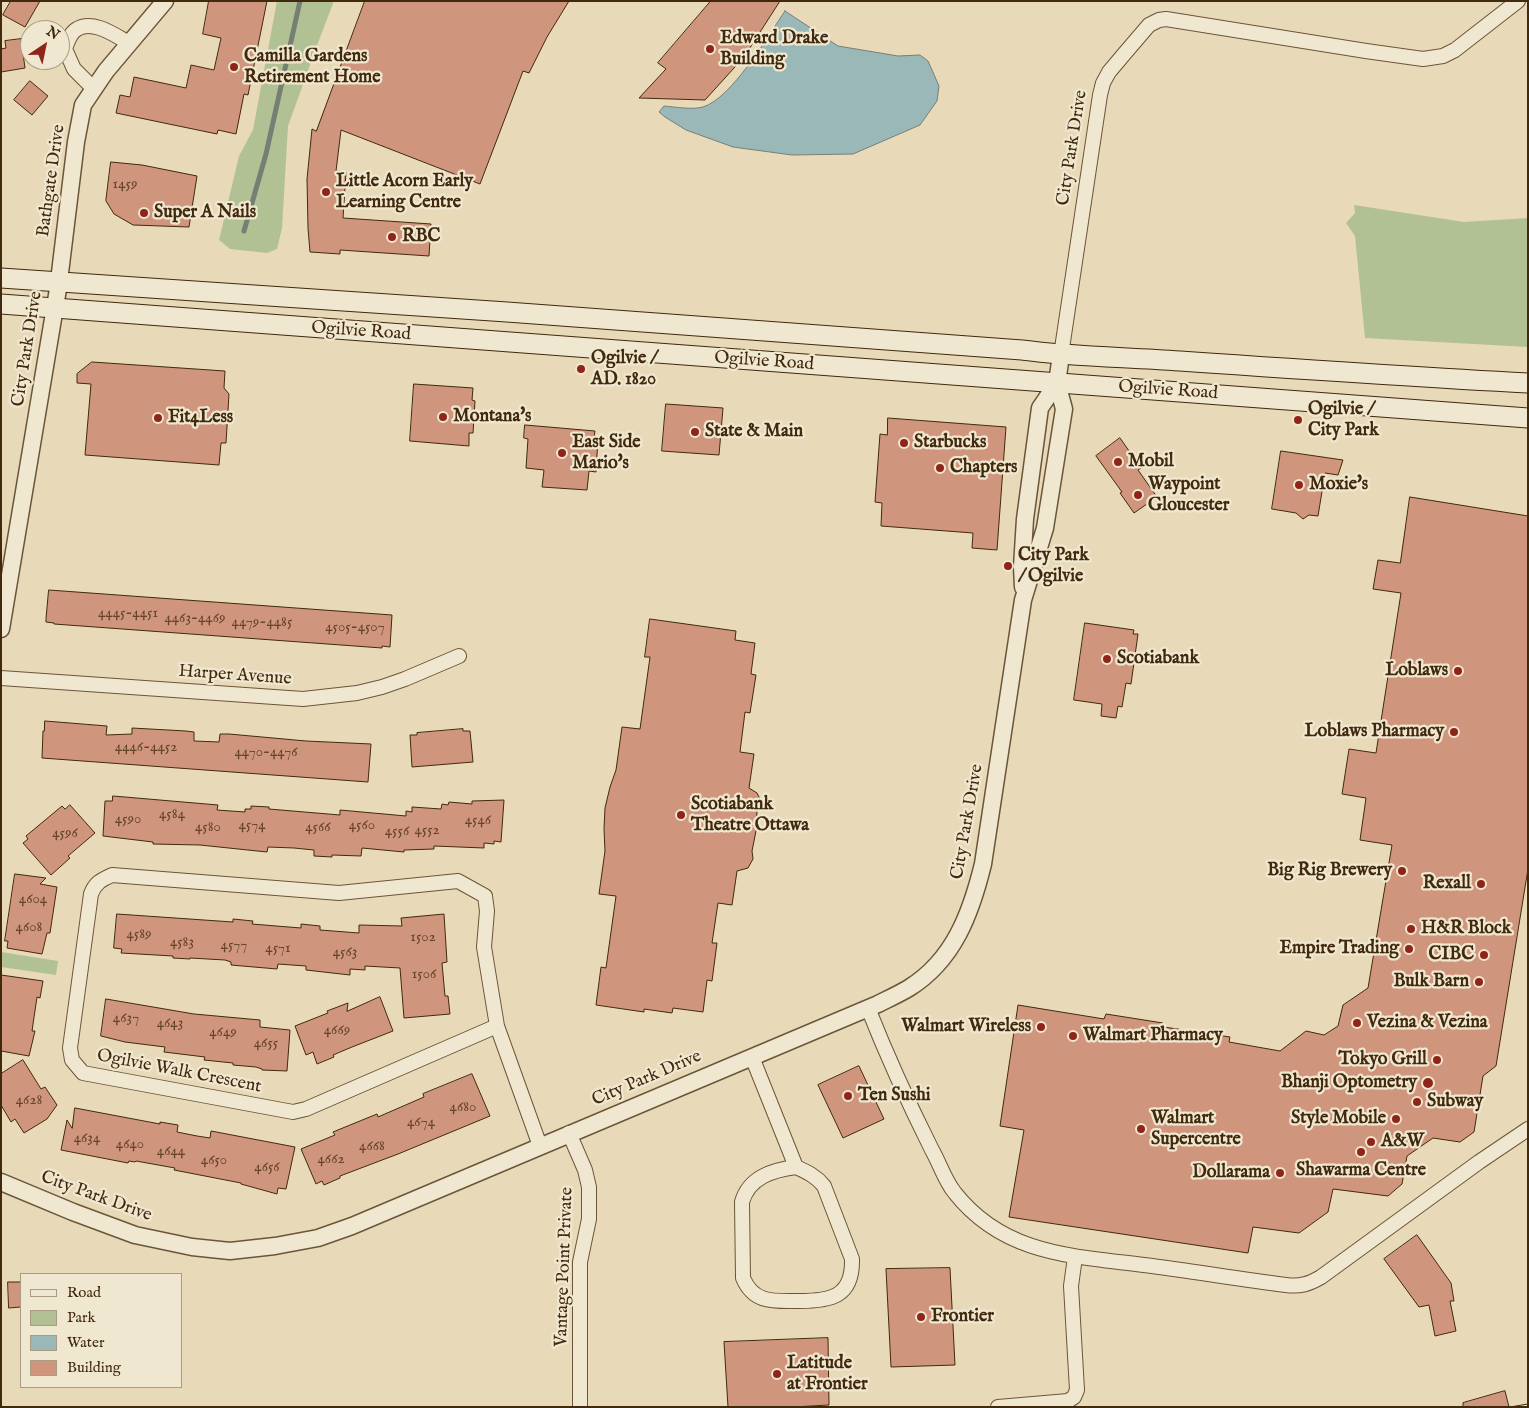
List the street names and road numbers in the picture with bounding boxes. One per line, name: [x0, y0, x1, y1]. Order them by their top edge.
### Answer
street label: City Park Drive: [1053, 89, 1093, 207]
street label: Bathgate Drive: [33, 123, 71, 239]
street label: City Park Drive: [8, 290, 48, 408]
street label: Ogilvie Road: [310, 318, 412, 346]
street label: Ogilvie Road: [713, 348, 815, 376]
street label: Ogilvie Road: [1117, 377, 1219, 405]
street label: Harper Avenue: [178, 661, 292, 691]
street label: City Park Drive: [947, 763, 989, 881]
street label: Ogilvie Walk Crescent: [95, 1045, 263, 1099]
street label: City Park Drive: [589, 1046, 705, 1112]
street label: City Park Drive: [38, 1167, 154, 1227]
street label: Vantage Point Private: [551, 1187, 579, 1347]

